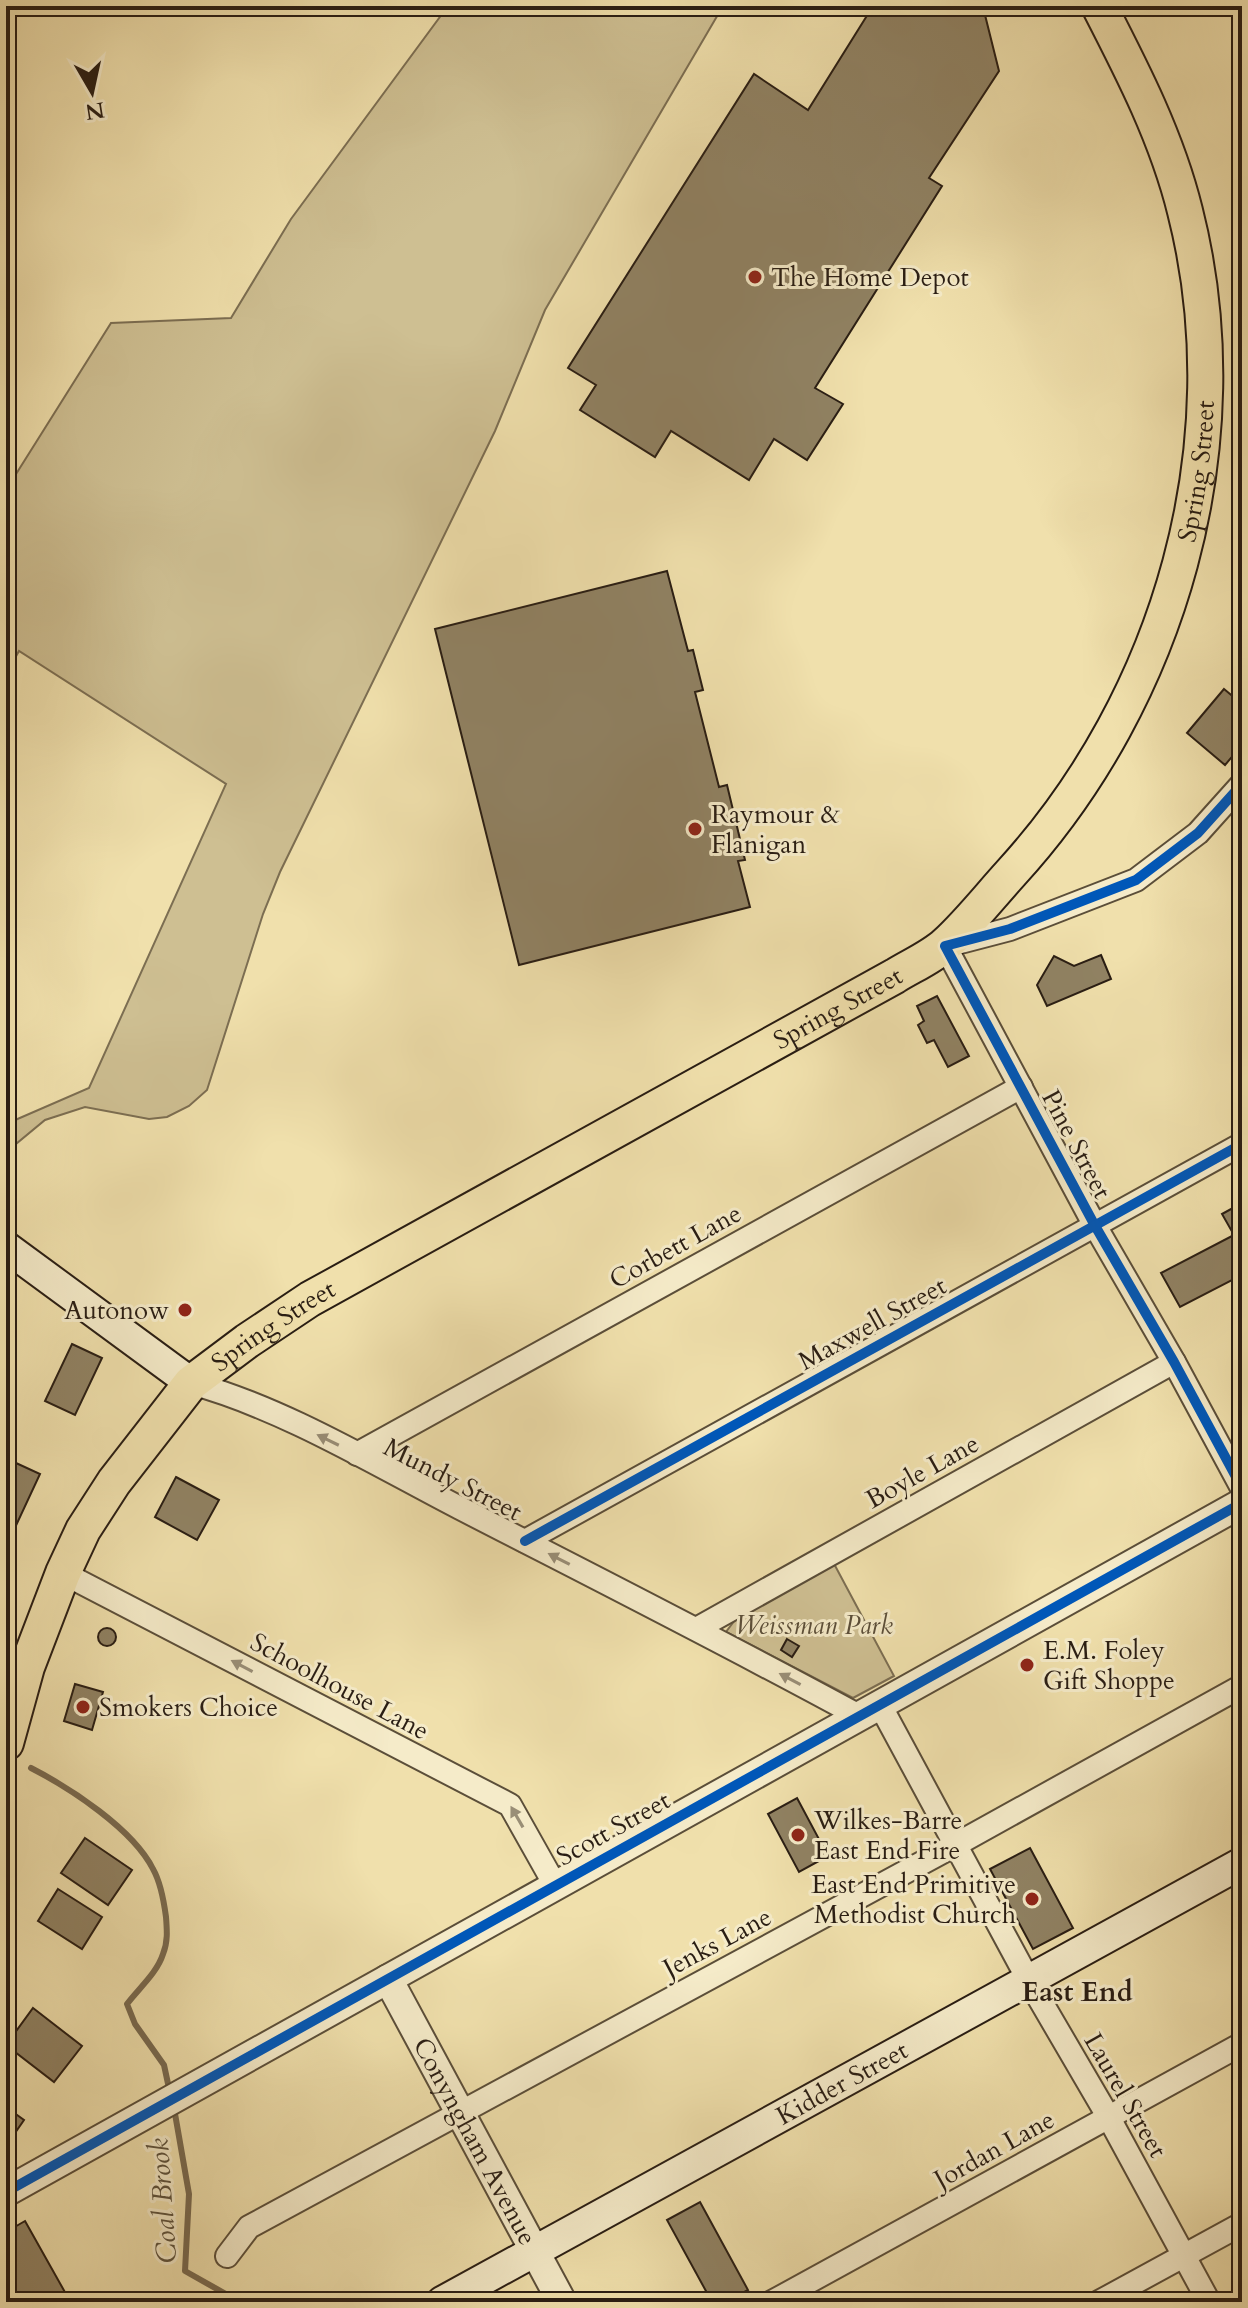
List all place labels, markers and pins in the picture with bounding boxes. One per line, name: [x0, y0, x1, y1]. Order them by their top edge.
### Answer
place label: The Home Depot: [771, 260, 969, 295]
marker: The Home Depot: [746, 268, 764, 286]
place label: Raymour & Flanigan: [711, 797, 840, 862]
marker: Raymour & Flanigan: [686, 820, 704, 838]
place label: Autonow: [64, 1293, 169, 1328]
marker: Autonow: [176, 1301, 194, 1319]
place label: E.M. Foley Gift Shoppe: [1043, 1633, 1175, 1698]
marker: E.M. Foley Gift Shoppe: [1018, 1656, 1036, 1674]
place label: Smokers Choice: [99, 1690, 278, 1725]
marker: Smokers Choice: [74, 1698, 92, 1716]
place label: Wilkes-Barre East End Fire: [813, 1803, 962, 1868]
marker: Wilkes-Barre East End Fire: [789, 1826, 807, 1844]
place label: East End Primitive Methodist Church: [811, 1867, 1016, 1932]
marker: East End Primitive Methodist Church: [1023, 1890, 1041, 1908]

